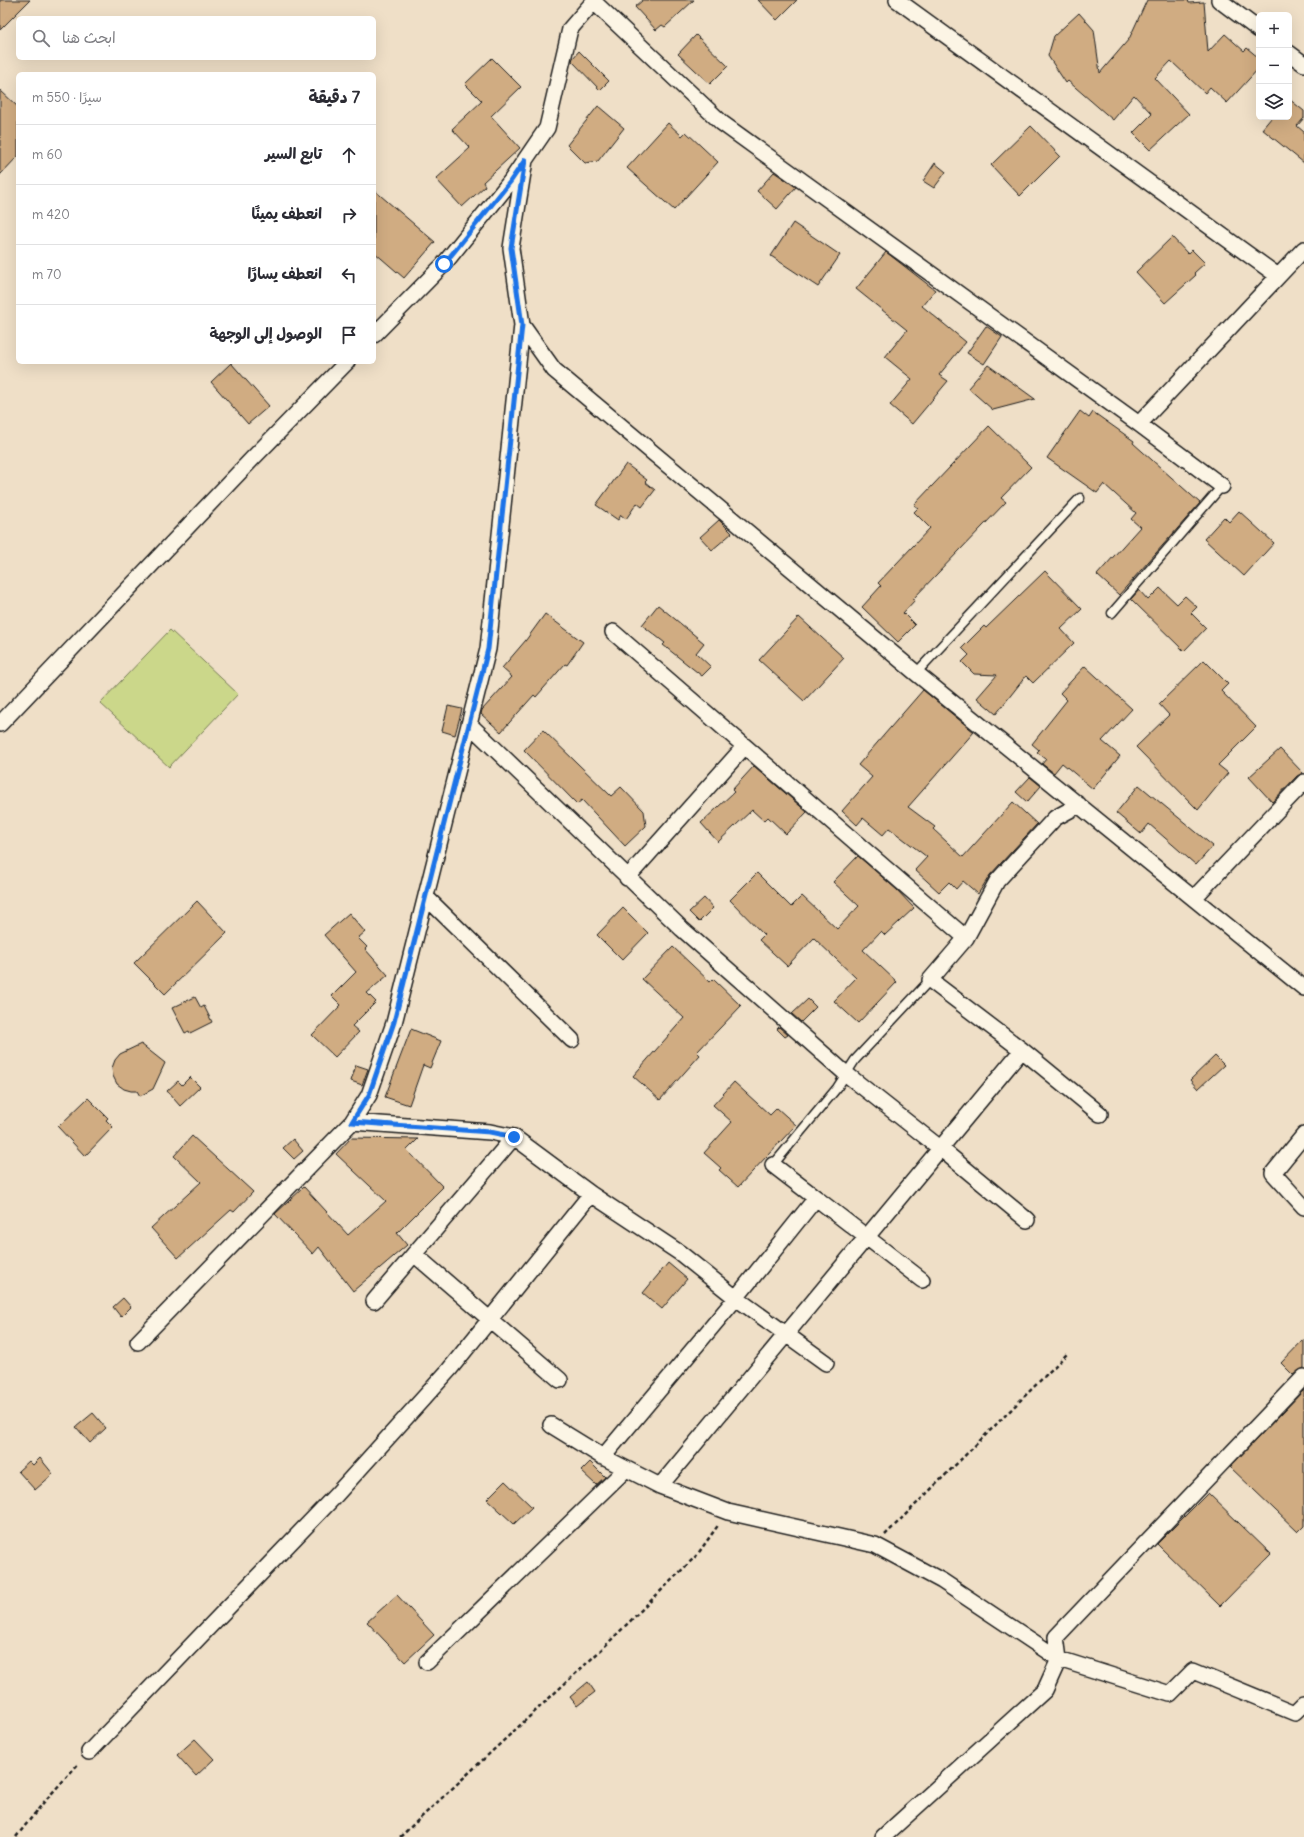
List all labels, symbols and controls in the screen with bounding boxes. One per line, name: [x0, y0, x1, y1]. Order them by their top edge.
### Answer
map controls: [1256, 12, 1292, 120]
button: +: [1256, 12, 1292, 48]
search box: [16, 16, 376, 60]
icon: search: [30, 27, 52, 49]
text: ابحث هنا: [62, 28, 116, 47]
button: −: [1256, 48, 1292, 84]
button: layers: [1256, 84, 1292, 120]
text: 7 دقيقة: [308, 86, 360, 108]
text: سيرًا · 550 m: [32, 89, 102, 106]
text: تابع السير: [265, 144, 322, 163]
icon: ahead: [338, 144, 360, 166]
text: 60 m: [32, 146, 63, 163]
text: انعطف يمينًا: [251, 204, 322, 223]
icon: right: [338, 204, 360, 226]
text: 420 m: [32, 206, 70, 223]
route start: [435, 255, 453, 273]
text: انعطف يسارًا: [248, 264, 322, 283]
icon: left: [338, 264, 360, 286]
text: 70 m: [32, 266, 61, 283]
text: الوصول إلى الوجهة: [209, 324, 322, 343]
icon: arrive: [338, 324, 360, 346]
route end: [505, 1128, 523, 1146]

